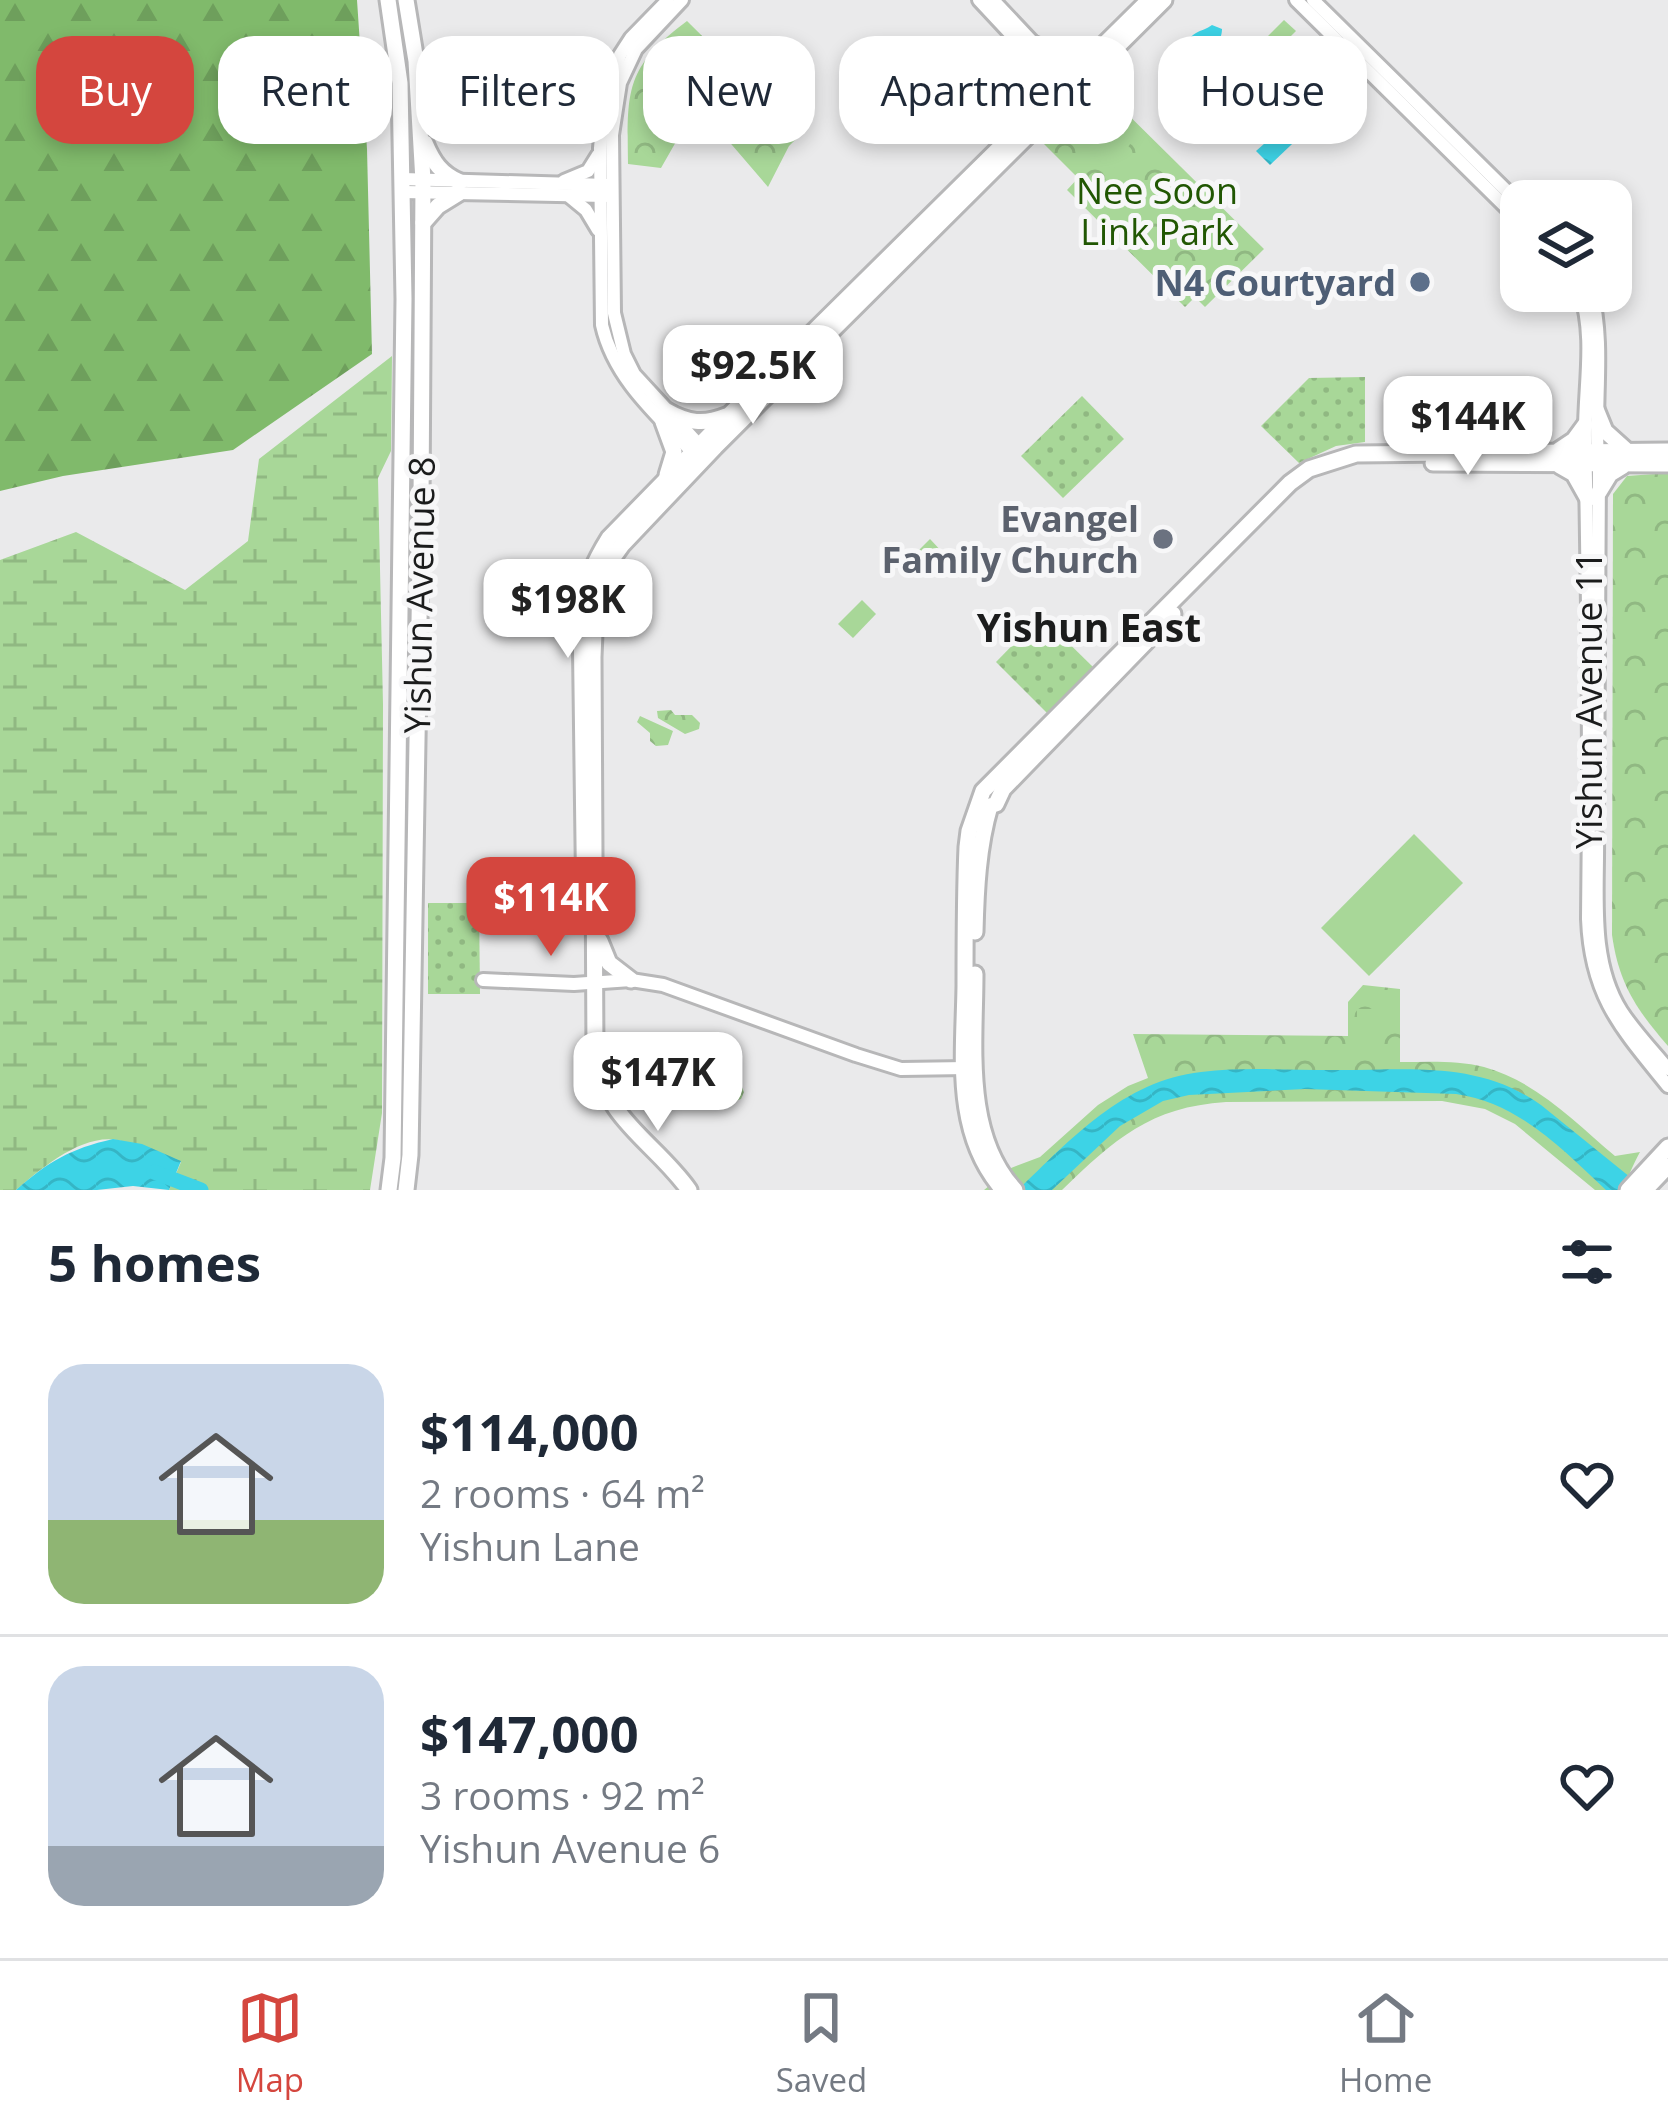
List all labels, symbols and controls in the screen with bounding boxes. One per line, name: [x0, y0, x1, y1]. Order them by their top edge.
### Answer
chip: Buy: [36, 36, 194, 144]
chip: Rent: [218, 36, 392, 144]
chip: Filters: [416, 36, 619, 144]
chip: New: [643, 36, 815, 144]
chip: Apartment: [839, 36, 1134, 144]
chip: House: [1158, 36, 1367, 144]
park label: Nee Soon Link Park: [1076, 166, 1238, 256]
map controls: [1500, 180, 1632, 312]
button: layers: [1500, 180, 1632, 312]
place label: N4 Courtyard: [1155, 258, 1396, 307]
marker: N4 Courtyard: [1407, 269, 1433, 295]
pin: $92.5K: [655, 325, 851, 427]
text: $92.5K: [690, 337, 816, 390]
pin: $144K: [1384, 376, 1552, 478]
text: $144K: [1410, 388, 1526, 441]
street label: Yishun Avenue 8: [392, 456, 446, 734]
place label: Evangel Family Church: [882, 494, 1139, 584]
marker: Evangel Family Church: [1150, 526, 1176, 552]
street label: Yishun Avenue 11: [1564, 551, 1613, 849]
pin: $198K: [484, 559, 652, 661]
text: $198K: [510, 571, 626, 624]
district label: Yishun East: [977, 600, 1201, 653]
pin: $114K: [467, 857, 635, 959]
text: $114K: [493, 869, 609, 922]
pin: $147K: [574, 1032, 742, 1134]
text: $147K: [600, 1044, 716, 1097]
text: 5 homes: [48, 1227, 261, 1297]
icon: filters: [1554, 1229, 1620, 1295]
text: $114,000: [420, 1396, 639, 1466]
icon: home: [144, 1412, 288, 1556]
icon: heart: [1554, 1451, 1620, 1517]
text: 2 rooms · 64 m²: [420, 1466, 705, 1519]
text: Yishun Lane: [420, 1519, 640, 1572]
text: $147,000: [420, 1698, 639, 1768]
icon: home: [144, 1714, 288, 1858]
icon: heart: [1554, 1753, 1620, 1819]
text: 3 rooms · 92 m²: [420, 1768, 705, 1821]
text: Yishun Avenue 6: [420, 1821, 720, 1874]
tab: Map: [236, 1985, 304, 2102]
tab: Saved: [776, 1985, 867, 2102]
tab: Home: [1339, 1985, 1432, 2102]

